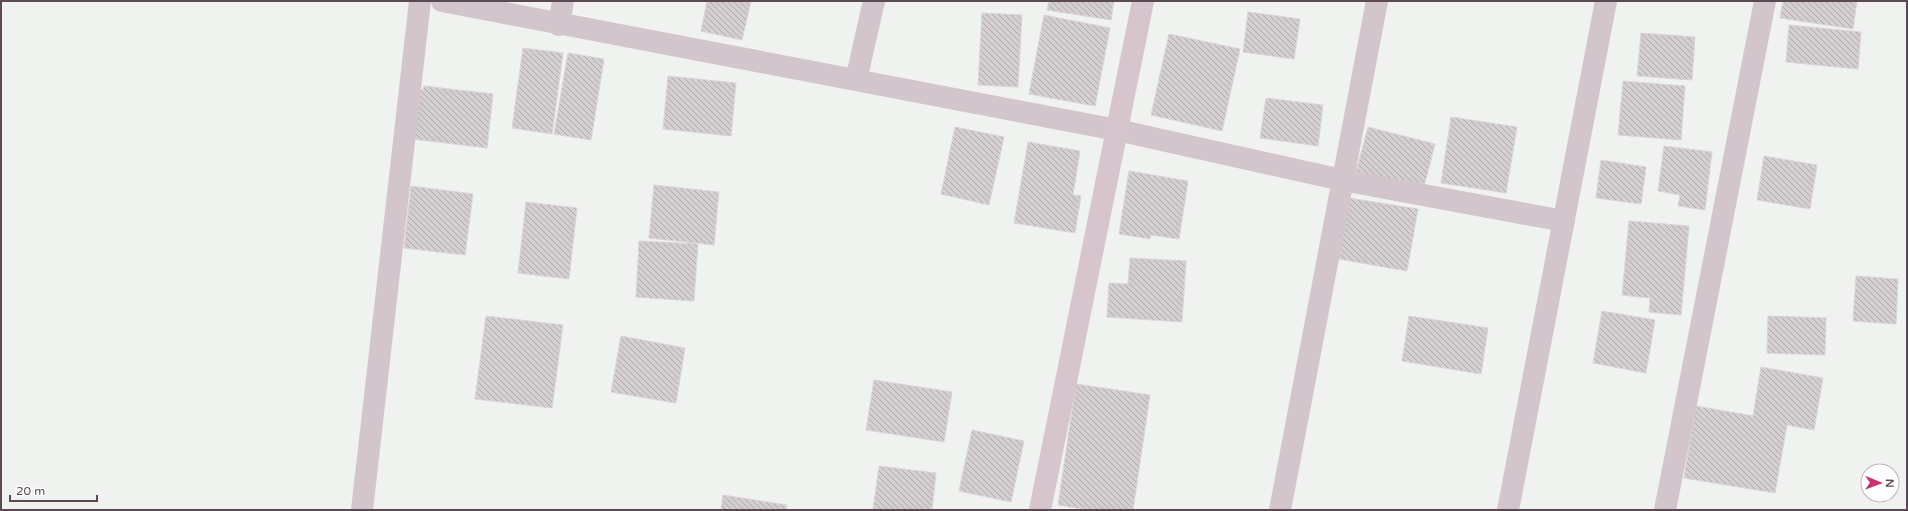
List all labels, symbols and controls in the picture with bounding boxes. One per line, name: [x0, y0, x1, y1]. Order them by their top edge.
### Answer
north arrow: [1860, 463, 1900, 503]
scale bar: [10, 477, 97, 503]
text: N: [1883, 479, 1896, 488]
text: 20 m: [16, 484, 45, 498]

